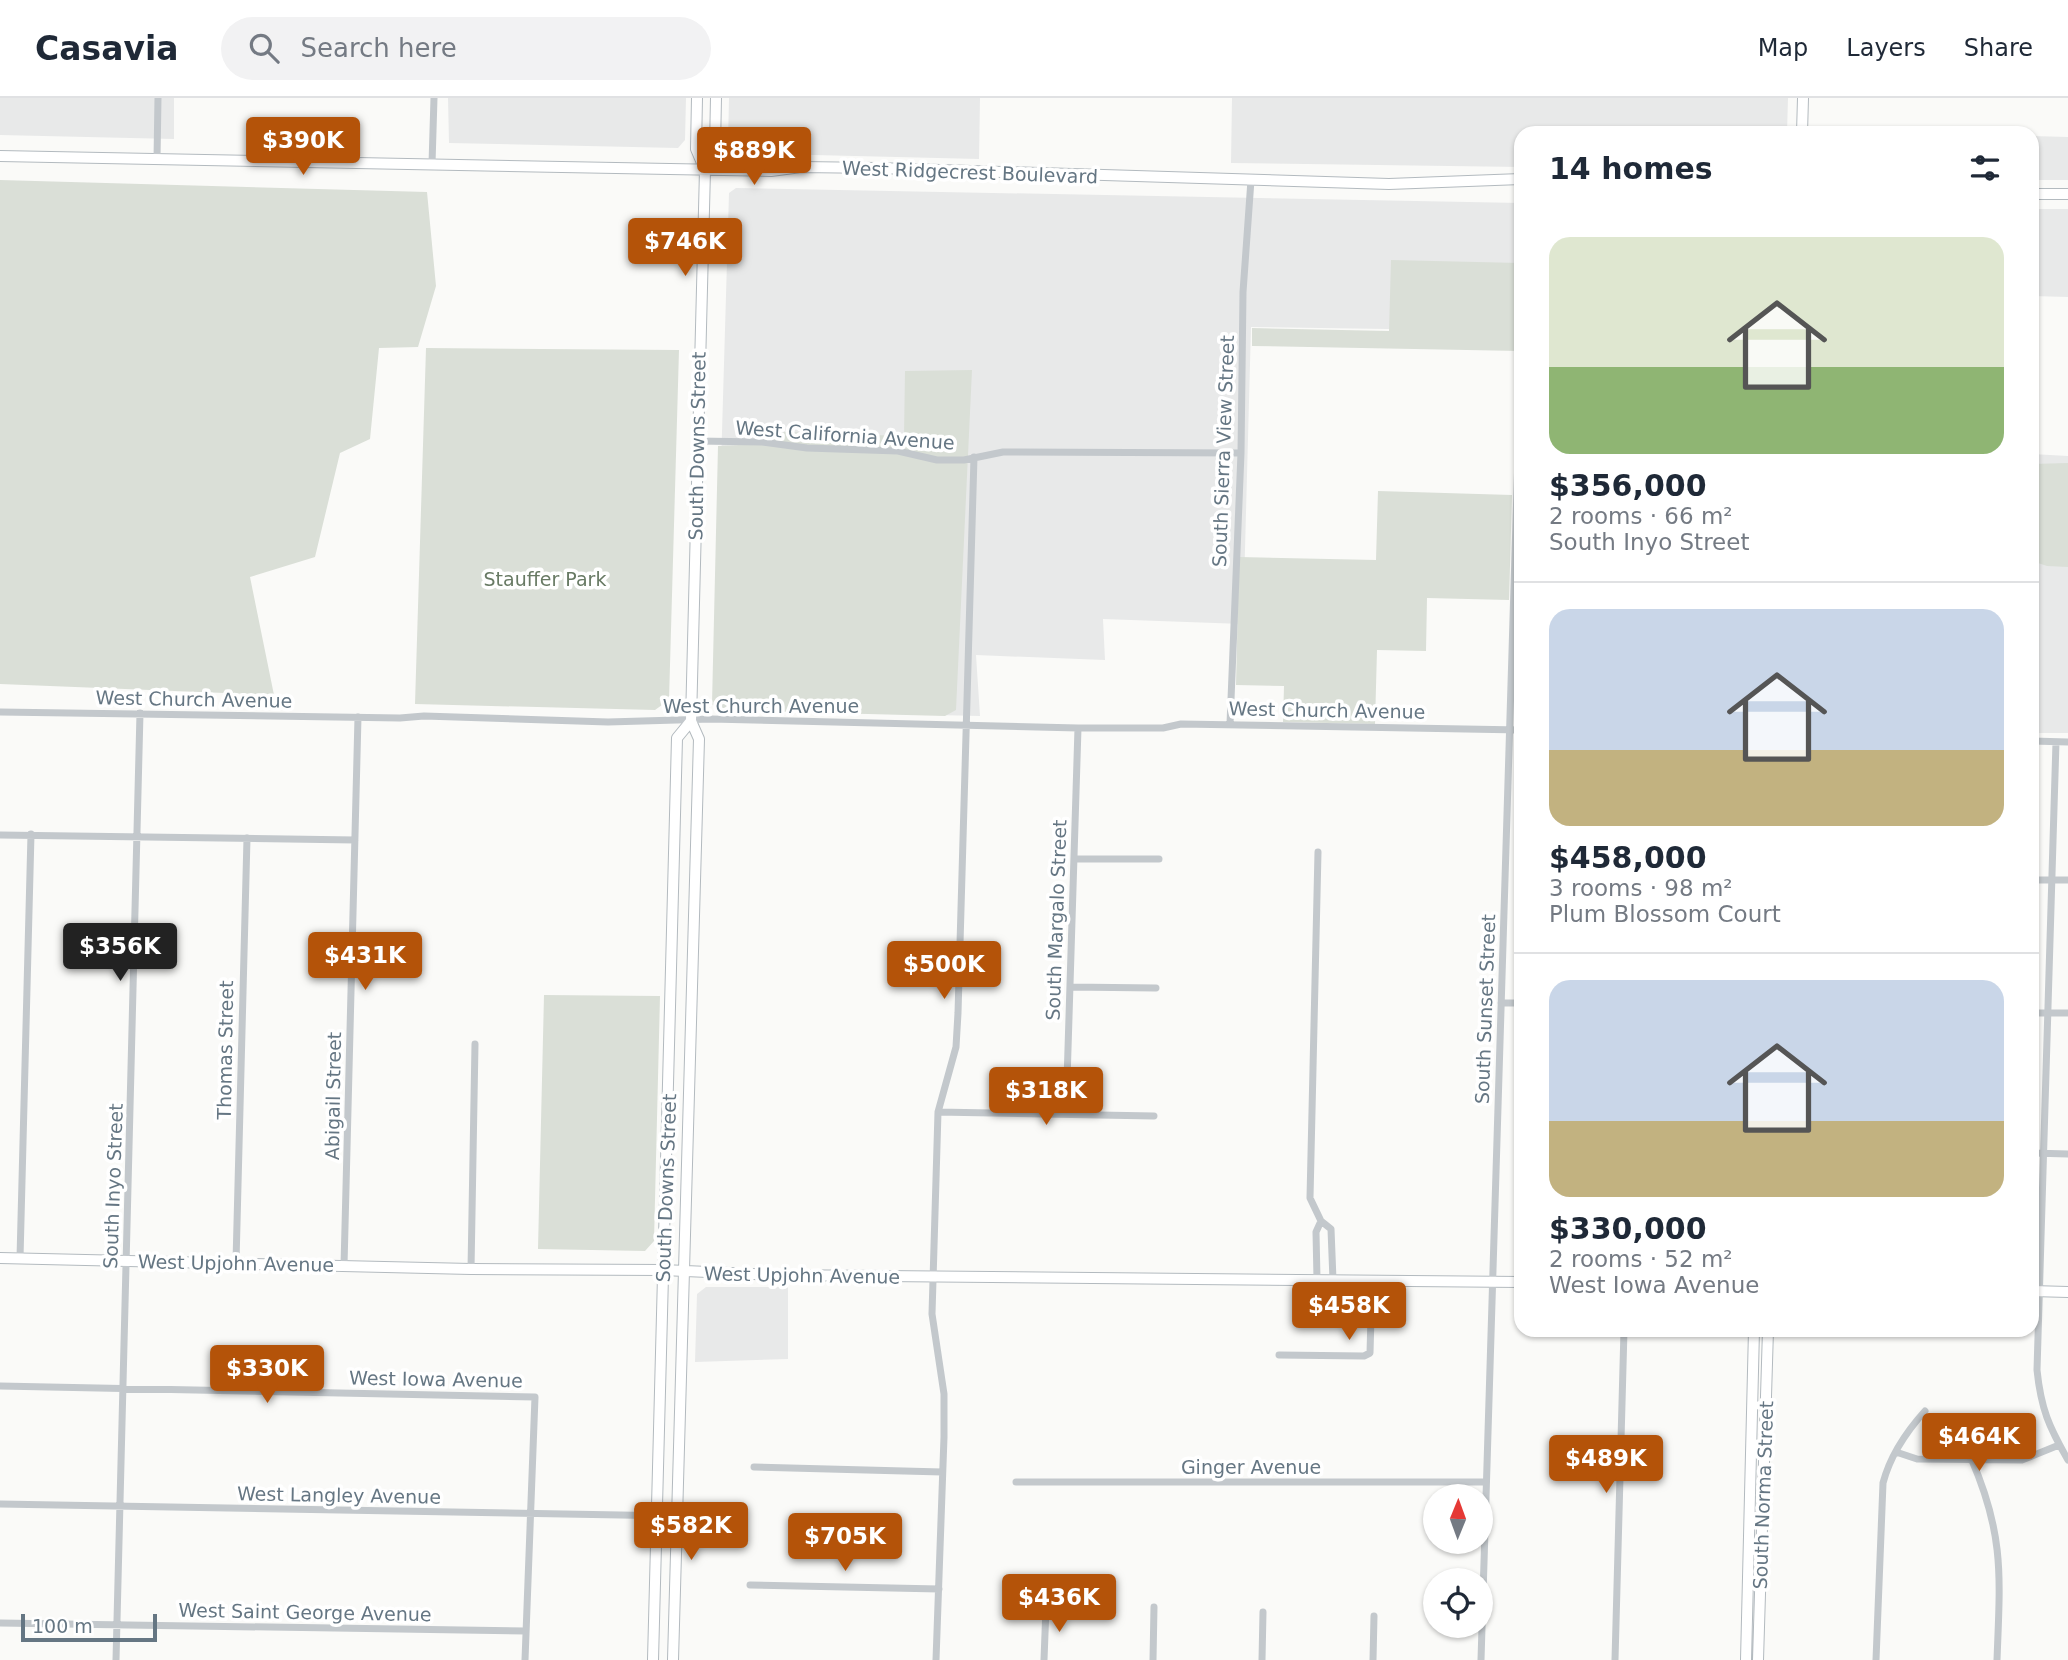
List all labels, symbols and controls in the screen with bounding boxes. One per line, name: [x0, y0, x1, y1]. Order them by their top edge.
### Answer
search box: [221, 17, 711, 80]
text: Casavia: [35, 29, 179, 68]
icon: search: [245, 29, 283, 67]
text: Search here: [301, 33, 457, 63]
text: Map: [1758, 34, 1808, 62]
text: Layers: [1846, 34, 1926, 62]
text: Share: [1964, 34, 2033, 62]
pin: $390K: [254, 118, 352, 177]
text: $390K: [262, 127, 344, 153]
pin: $889K: [705, 127, 803, 187]
text: $889K: [713, 137, 795, 163]
icon: filters: [1966, 149, 2004, 187]
text: 14 homes: [1549, 151, 1713, 186]
street label: West Ridgecrest Boulevard: [842, 157, 1098, 187]
pin: $746K: [636, 218, 734, 278]
text: $746K: [644, 228, 726, 254]
icon: home: [1714, 282, 1840, 408]
street label: South Sierra View Street: [1208, 335, 1238, 567]
street label: South Downs Street: [684, 351, 710, 541]
street label: West California Avenue: [735, 416, 955, 454]
text: $356,000: [1549, 468, 1707, 503]
text: 2 rooms · 66 m²: [1549, 503, 1733, 529]
text: South Inyo Street: [1549, 529, 1749, 555]
park label: Stauffer Park: [484, 568, 606, 590]
icon: home: [1714, 654, 1840, 780]
street label: West Church Avenue: [96, 686, 292, 712]
street label: West Church Avenue: [663, 695, 859, 717]
street label: West Church Avenue: [1229, 697, 1425, 723]
street label: South Margalo Street: [1041, 819, 1071, 1021]
text: $458,000: [1549, 840, 1707, 875]
text: 3 rooms · 98 m²: [1549, 875, 1733, 901]
text: Plum Blossom Court: [1549, 901, 1781, 927]
street label: South Sunset Street: [1471, 914, 1499, 1104]
pin: $356K: [71, 924, 169, 983]
pin: $431K: [316, 932, 414, 992]
text: $356K: [79, 933, 161, 959]
text: $431K: [324, 942, 406, 968]
pin: $500K: [895, 942, 993, 1001]
text: $500K: [903, 951, 985, 977]
street label: Thomas Street: [213, 980, 237, 1121]
icon: home: [1714, 1025, 1840, 1151]
street label: Abigail Street: [321, 1032, 345, 1160]
pin: $318K: [997, 1068, 1095, 1127]
text: $318K: [1005, 1077, 1087, 1103]
street label: South Downs Street: [652, 1093, 680, 1283]
street label: South Inyo Street: [99, 1103, 127, 1269]
text: $330,000: [1549, 1211, 1707, 1246]
text: 2 rooms · 52 m²: [1549, 1246, 1733, 1272]
street label: West Upjohn Avenue: [138, 1250, 334, 1276]
street label: West Upjohn Avenue: [704, 1262, 900, 1288]
text: West Iowa Avenue: [1549, 1272, 1759, 1298]
pin: $458K: [1300, 1282, 1398, 1342]
text: $458K: [1308, 1292, 1390, 1318]
pin: $330K: [218, 1346, 316, 1405]
text: $330K: [226, 1355, 308, 1381]
street label: West Iowa Avenue: [349, 1366, 523, 1392]
street label: South Norma Street: [1749, 1400, 1777, 1590]
pin: $464K: [1930, 1414, 2028, 1473]
text: $464K: [1938, 1423, 2020, 1449]
pin: $489K: [1557, 1436, 1655, 1495]
text: $489K: [1565, 1445, 1647, 1471]
street label: Ginger Avenue: [1181, 1456, 1321, 1478]
street label: West Langley Avenue: [237, 1482, 441, 1508]
north arrow: [1423, 1484, 1493, 1554]
map controls: [1423, 1484, 1493, 1638]
pin: $582K: [642, 1502, 740, 1562]
text: $582K: [650, 1512, 732, 1538]
pin: $705K: [796, 1514, 894, 1573]
text: $705K: [804, 1523, 886, 1549]
button: locate: [1423, 1568, 1493, 1638]
pin: $436K: [1010, 1574, 1108, 1634]
text: $436K: [1018, 1584, 1100, 1610]
street label: West Saint George Avenue: [178, 1599, 432, 1625]
scale bar: [21, 1611, 158, 1643]
text: 100 m: [32, 1615, 93, 1637]

